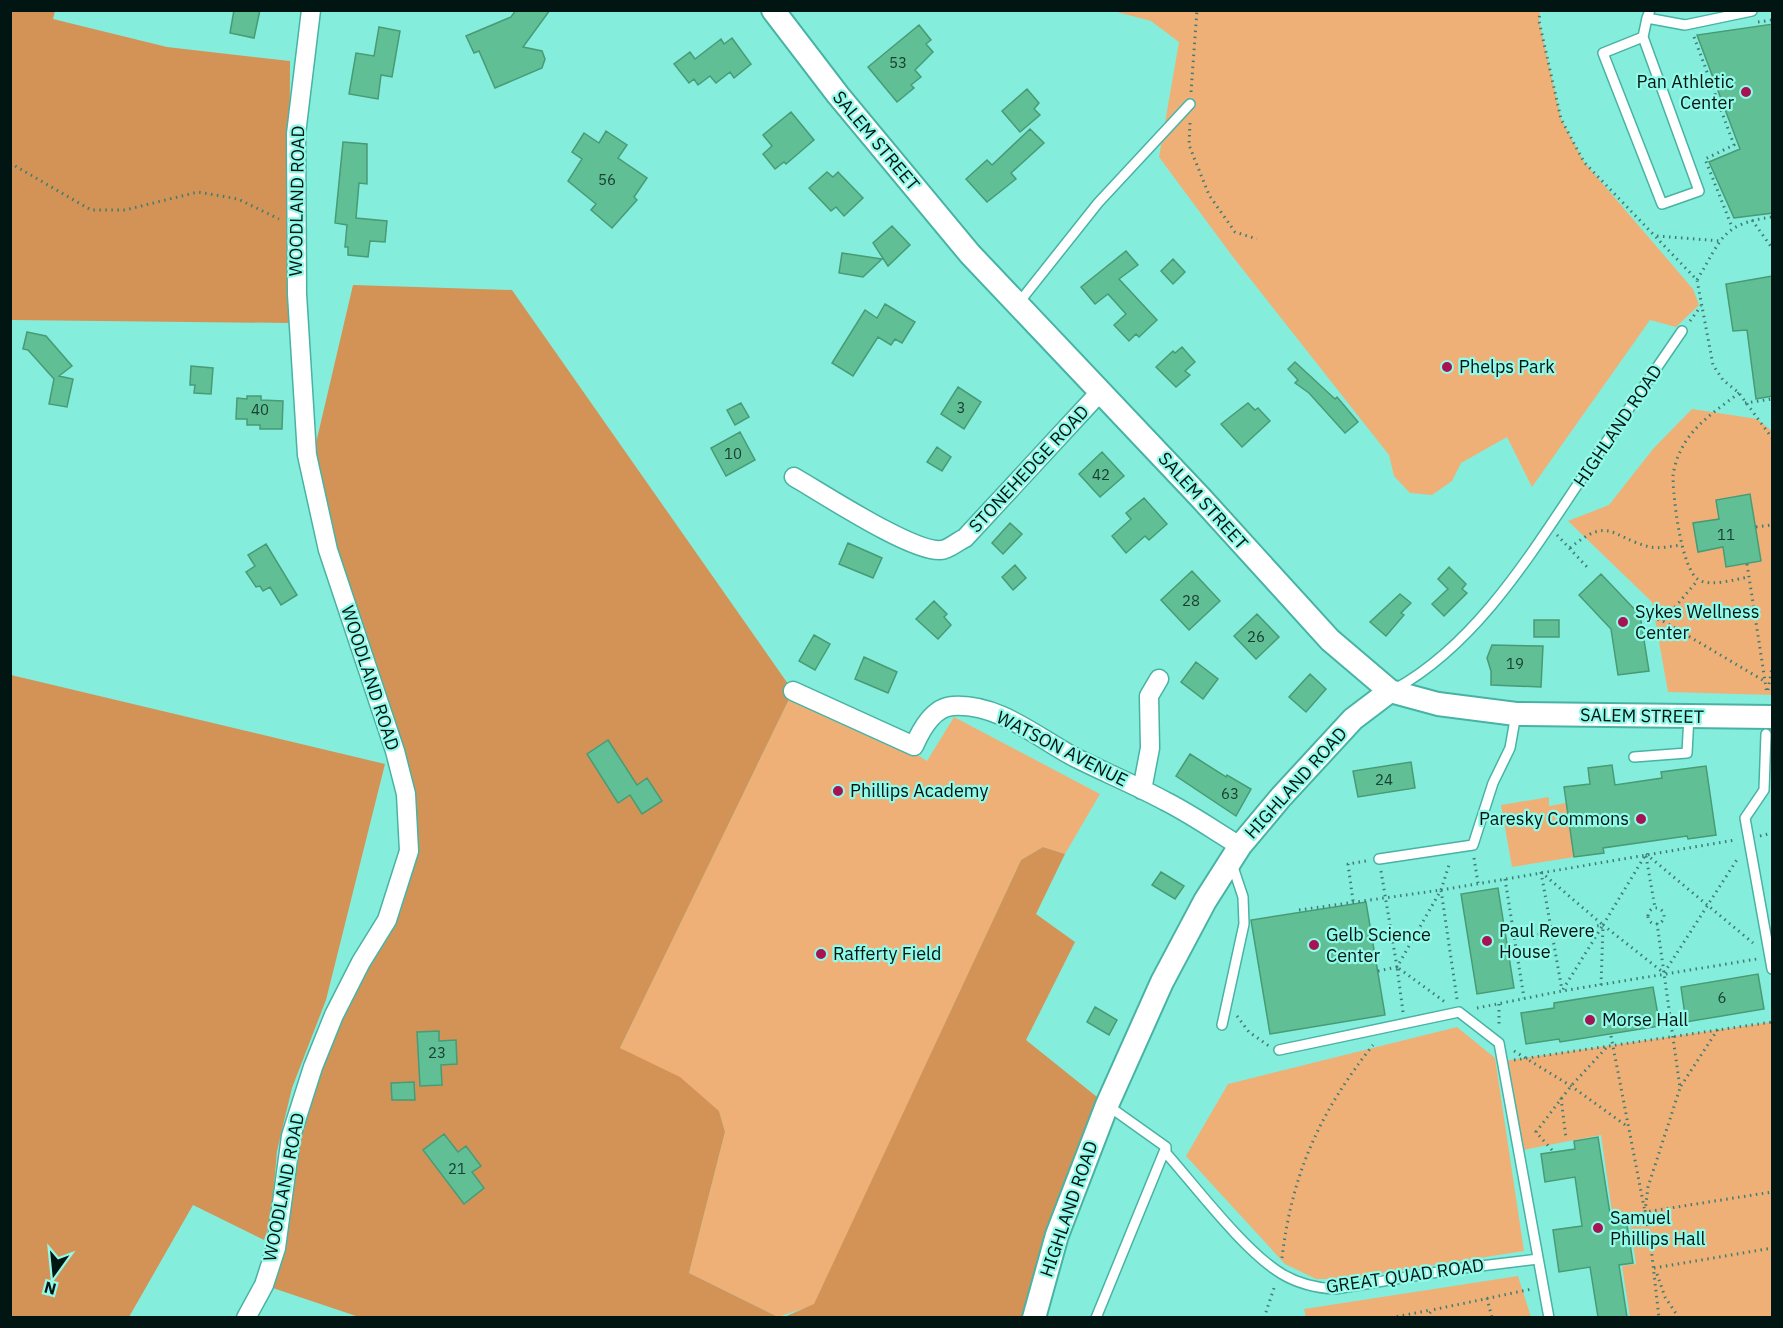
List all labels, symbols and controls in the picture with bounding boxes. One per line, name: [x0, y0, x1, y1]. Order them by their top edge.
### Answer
house number: 53: [889, 53, 907, 72]
place label: Pan Athletic Center: [1637, 70, 1734, 114]
marker: Pan Athletic Center: [1739, 85, 1753, 99]
street label: SALEM STREET: [828, 86, 925, 195]
street label: WOODLAND ROAD: [284, 125, 309, 277]
house number: 56: [598, 170, 616, 189]
place label: Phelps Park: [1459, 355, 1555, 378]
marker: Phelps Park: [1440, 360, 1454, 374]
street label: HIGHLAND ROAD: [1568, 360, 1667, 491]
house number: 3: [956, 398, 966, 417]
house number: 40: [251, 400, 269, 419]
street label: STONEHEDGE ROAD: [964, 400, 1094, 537]
house number: 10: [724, 444, 742, 463]
street label: SALEM STREET: [1153, 447, 1253, 554]
house number: 42: [1092, 465, 1110, 484]
house number: 11: [1717, 525, 1735, 544]
house number: 28: [1182, 591, 1200, 610]
place label: Sykes Wellness Center: [1635, 600, 1759, 644]
street label: WOODLAND ROAD: [336, 602, 405, 753]
marker: Sykes Wellness Center: [1616, 615, 1630, 629]
house number: 26: [1247, 627, 1265, 646]
house number: 19: [1506, 654, 1524, 673]
street label: SALEM STREET: [1580, 703, 1704, 728]
street label: WATSON AVENUE: [993, 706, 1132, 792]
street label: HIGHLAND ROAD: [1239, 722, 1352, 843]
house number: 24: [1375, 770, 1393, 789]
place label: Phillips Academy: [850, 779, 988, 802]
marker: Phillips Academy: [831, 784, 845, 798]
house number: 63: [1221, 784, 1239, 803]
place label: Paresky Commons: [1479, 807, 1629, 830]
marker: Paresky Commons: [1634, 812, 1648, 826]
place label: Paul Revere House: [1499, 919, 1595, 963]
place label: Gelb Science Center: [1326, 923, 1431, 967]
marker: Paul Revere House: [1480, 934, 1494, 948]
marker: Gelb Science Center: [1307, 938, 1321, 952]
place label: Rafferty Field: [833, 942, 941, 965]
marker: Rafferty Field: [814, 947, 828, 961]
house number: 6: [1717, 988, 1727, 1007]
place label: Morse Hall: [1602, 1008, 1688, 1031]
marker: Morse Hall: [1583, 1013, 1597, 1027]
house number: 23: [428, 1043, 446, 1062]
street label: WOODLAND ROAD: [258, 1111, 309, 1263]
street label: HIGHLAND ROAD: [1034, 1138, 1103, 1280]
house number: 21: [448, 1159, 466, 1178]
place label: Samuel Phillips Hall: [1610, 1206, 1705, 1250]
marker: Samuel Phillips Hall: [1591, 1221, 1605, 1235]
north arrow: [24, 1244, 84, 1304]
street label: GREAT QUAD ROAD: [1324, 1253, 1485, 1298]
text: N: [42, 1277, 58, 1300]

